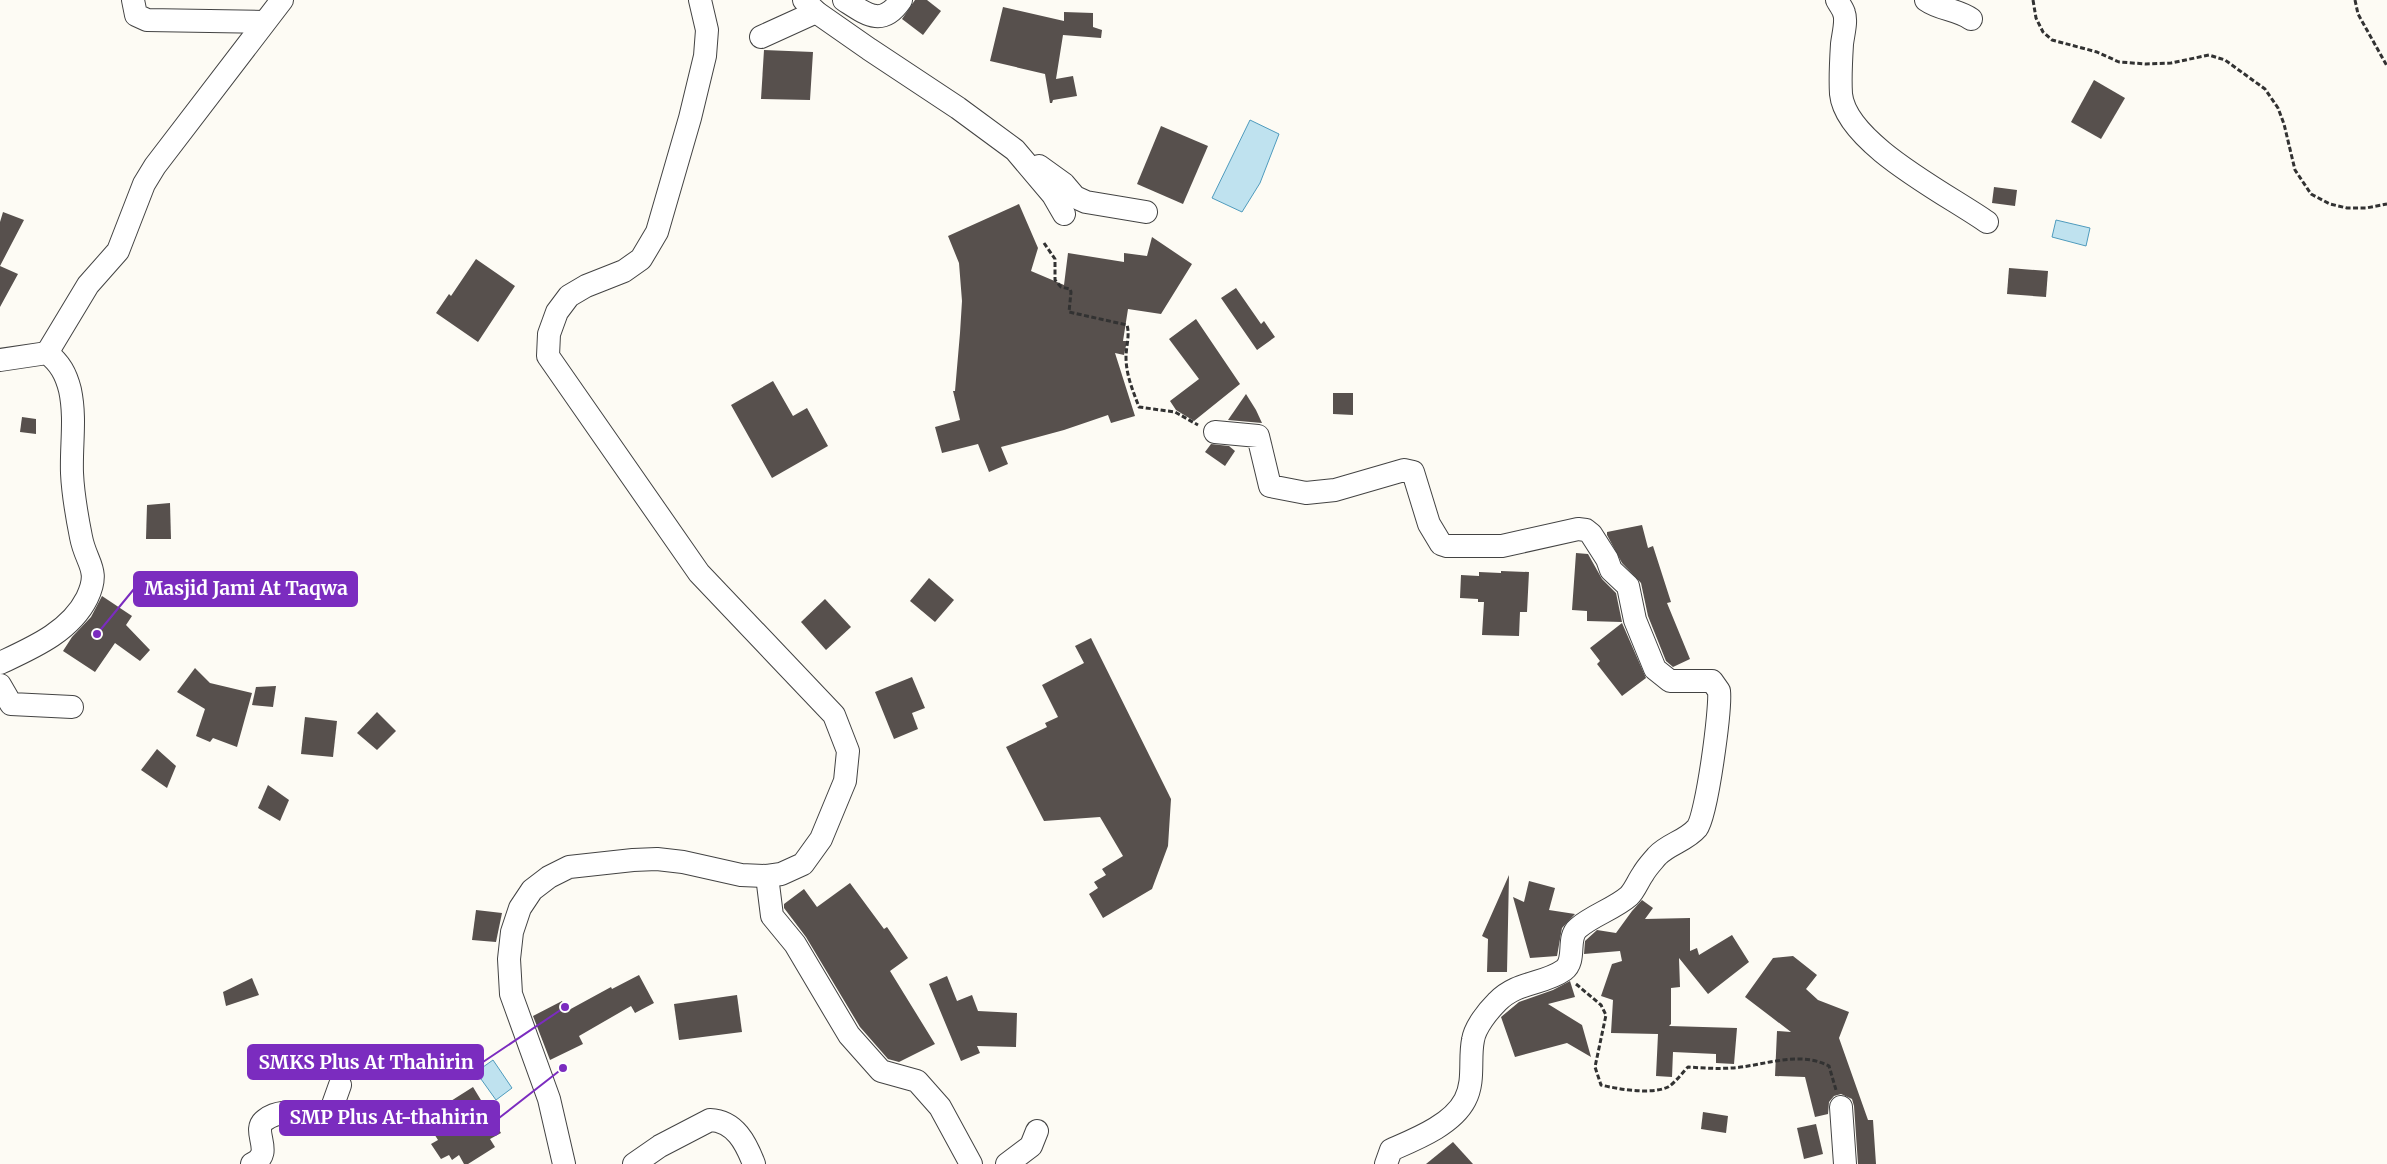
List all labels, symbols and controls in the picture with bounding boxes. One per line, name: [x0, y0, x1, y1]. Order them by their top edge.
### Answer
callout: Masjid Jami At Taqwa: [134, 572, 357, 606]
text: Masjid Jami At Taqwa: [144, 576, 348, 600]
callout: SMKS Plus At Thahirin: [248, 1045, 483, 1079]
text: SMKS Plus At Thahirin: [258, 1050, 474, 1074]
callout: SMP Plus At-thahirin: [280, 1101, 499, 1135]
text: SMP Plus At-thahirin: [290, 1105, 489, 1129]

